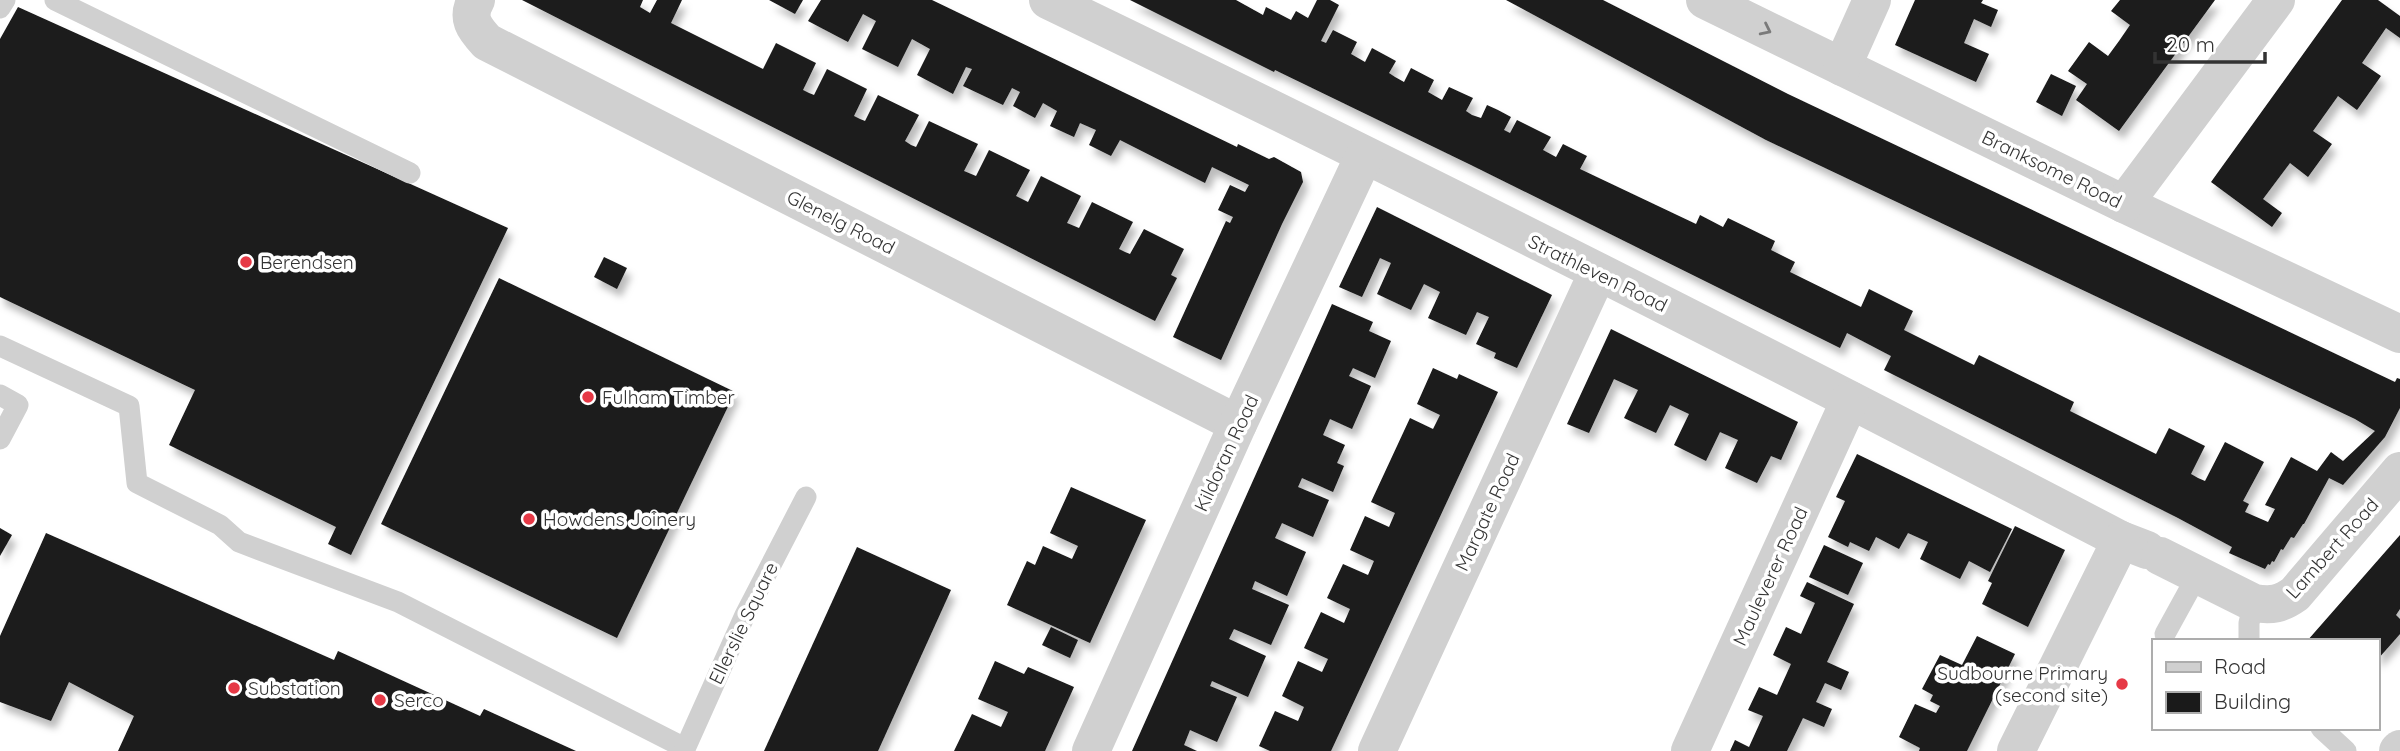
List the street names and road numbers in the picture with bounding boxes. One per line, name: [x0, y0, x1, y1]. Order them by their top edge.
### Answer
street label: Branksome Road: [1978, 125, 2126, 213]
street label: Glenelg Road: [783, 184, 899, 260]
street label: Strathleven Road: [1525, 229, 1671, 317]
street label: Kildoran Road: [1189, 391, 1263, 515]
street label: Margate Road: [1449, 449, 1525, 575]
street label: Lambert Road: [2280, 493, 2384, 603]
street label: Mauleverer Road: [1727, 503, 1813, 649]
street label: Ellerslie Square: [703, 558, 783, 688]

